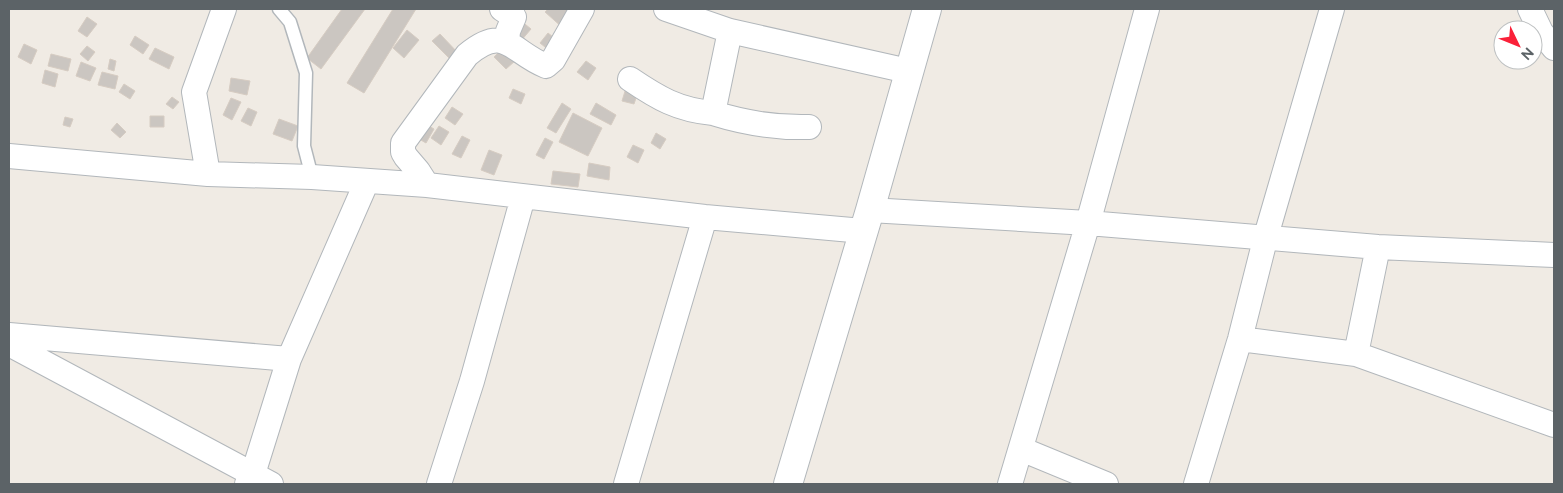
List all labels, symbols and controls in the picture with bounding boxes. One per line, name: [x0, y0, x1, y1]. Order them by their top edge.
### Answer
north arrow: [1493, 20, 1543, 70]
text: N: [1518, 45, 1537, 63]

